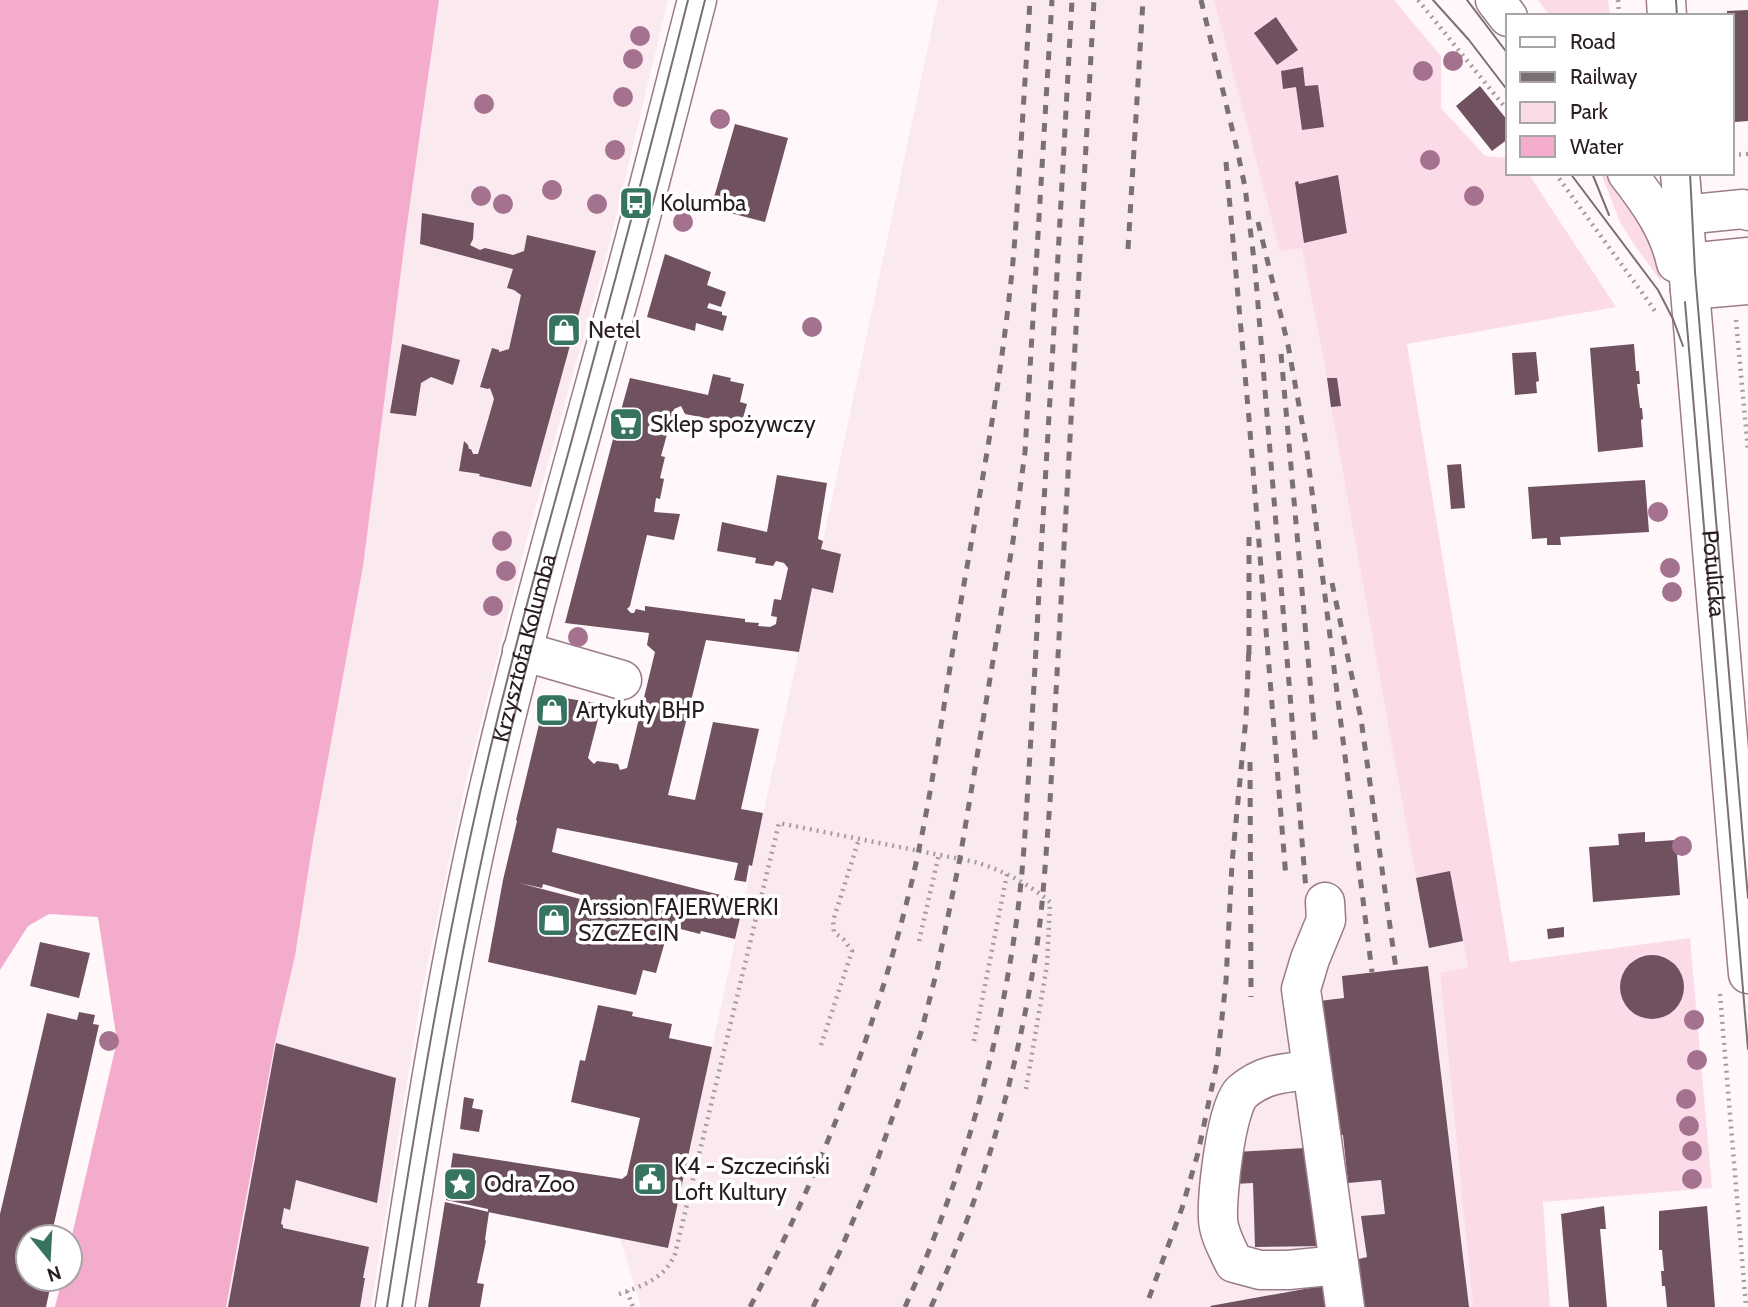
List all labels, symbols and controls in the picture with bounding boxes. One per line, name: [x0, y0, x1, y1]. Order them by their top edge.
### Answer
legend: [1506, 14, 1734, 175]
text: Road: [1570, 29, 1616, 54]
text: Railway: [1570, 64, 1638, 89]
text: Park: [1570, 99, 1608, 124]
text: Water: [1570, 134, 1624, 159]
bus stop icon: Kolumba: [617, 184, 655, 222]
place label: Kolumba: [660, 189, 746, 217]
shop icon: Netel: [545, 311, 583, 349]
place label: Netel: [588, 316, 641, 344]
supermarket icon: Sklep spożywczy: [607, 405, 645, 443]
place label: Sklep spożywczy: [650, 410, 816, 438]
street label: Potulicka: [1696, 529, 1732, 618]
street label: Krzysztofa Kolumba: [486, 551, 562, 745]
shop icon: Artykuły BHP: [533, 691, 571, 729]
place label: Artykuły BHP: [576, 696, 705, 724]
place label: Arssion FAJERWERKI SZCZECIN: [578, 893, 779, 947]
shop icon: Arssion FAJERWERKI SZCZECIN: [535, 901, 573, 939]
place label: K4 - Szczeciński Loft Kultury: [674, 1152, 830, 1206]
public building icon: K4 - Szczeciński Loft Kultury: [631, 1160, 669, 1198]
place icon: Odra Zoo: [441, 1165, 479, 1203]
place label: Odra Zoo: [484, 1170, 575, 1198]
north arrow: [14, 1223, 84, 1293]
text: N: [44, 1261, 64, 1287]

